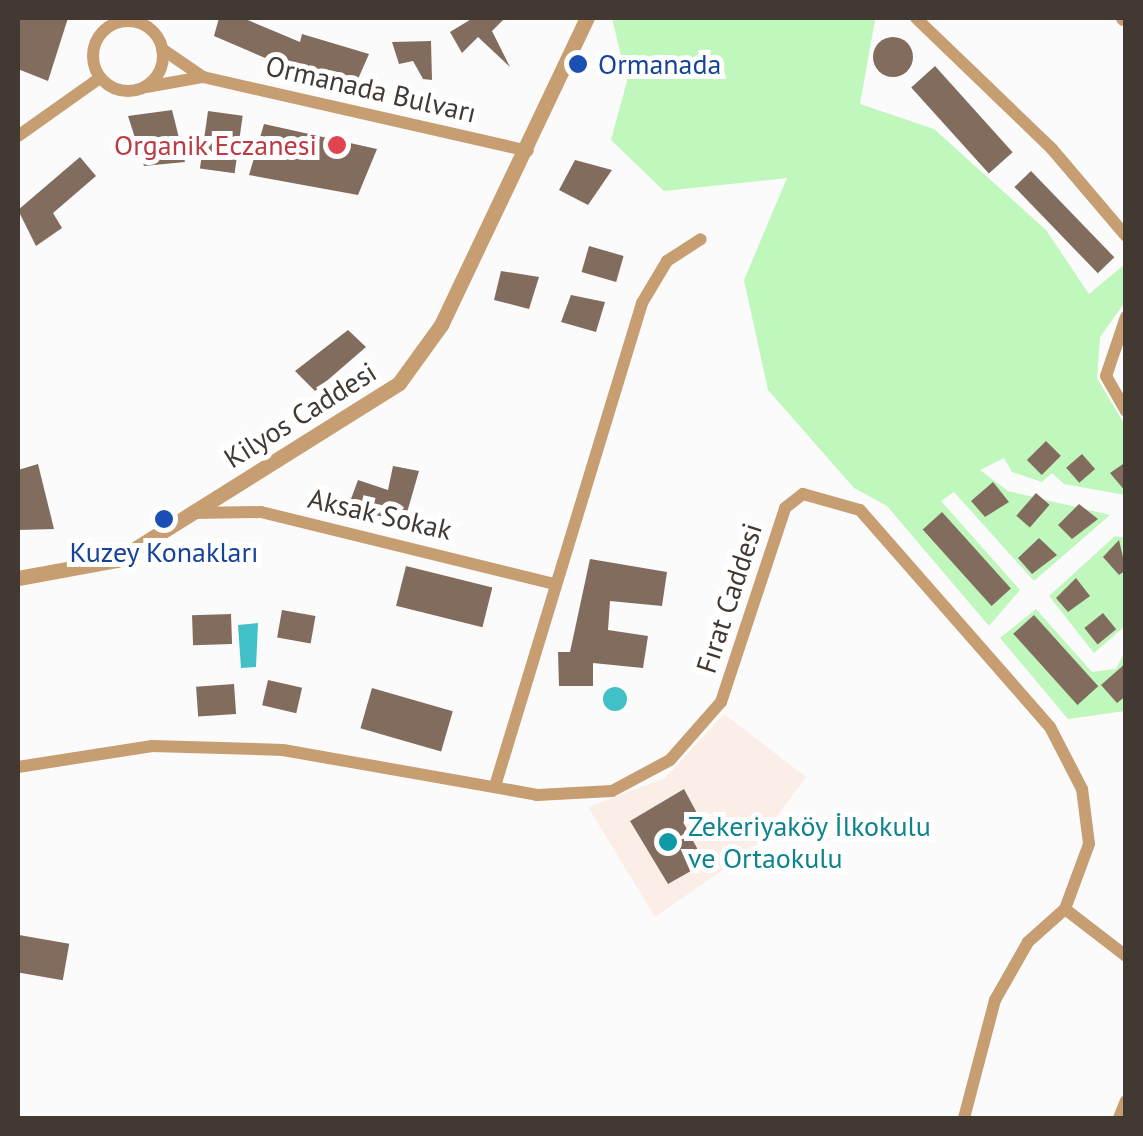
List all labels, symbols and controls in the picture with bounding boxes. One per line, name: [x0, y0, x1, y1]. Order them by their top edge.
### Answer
place label: Ormanada: [598, 47, 721, 81]
street label: Ormanada Bulvarı: [262, 48, 480, 130]
marker: Ormanada: [567, 53, 589, 75]
place label: Organik Eczanesi: [113, 128, 317, 162]
marker: Organik Eczanesi: [326, 134, 348, 156]
street label: Kilyos Caddesi: [218, 355, 382, 475]
street label: Aksak Sokak: [305, 481, 455, 547]
marker: Kuzey Konakları: [153, 508, 175, 530]
street label: Fırat Caddesi: [689, 519, 769, 677]
place label: Kuzey Konakları: [69, 535, 259, 569]
place label: Zekeriyaköy İlkokulu ve Ortaokulu: [688, 809, 932, 875]
marker: Zekeriyaköy İlkokulu ve Ortaokulu: [657, 831, 679, 853]

